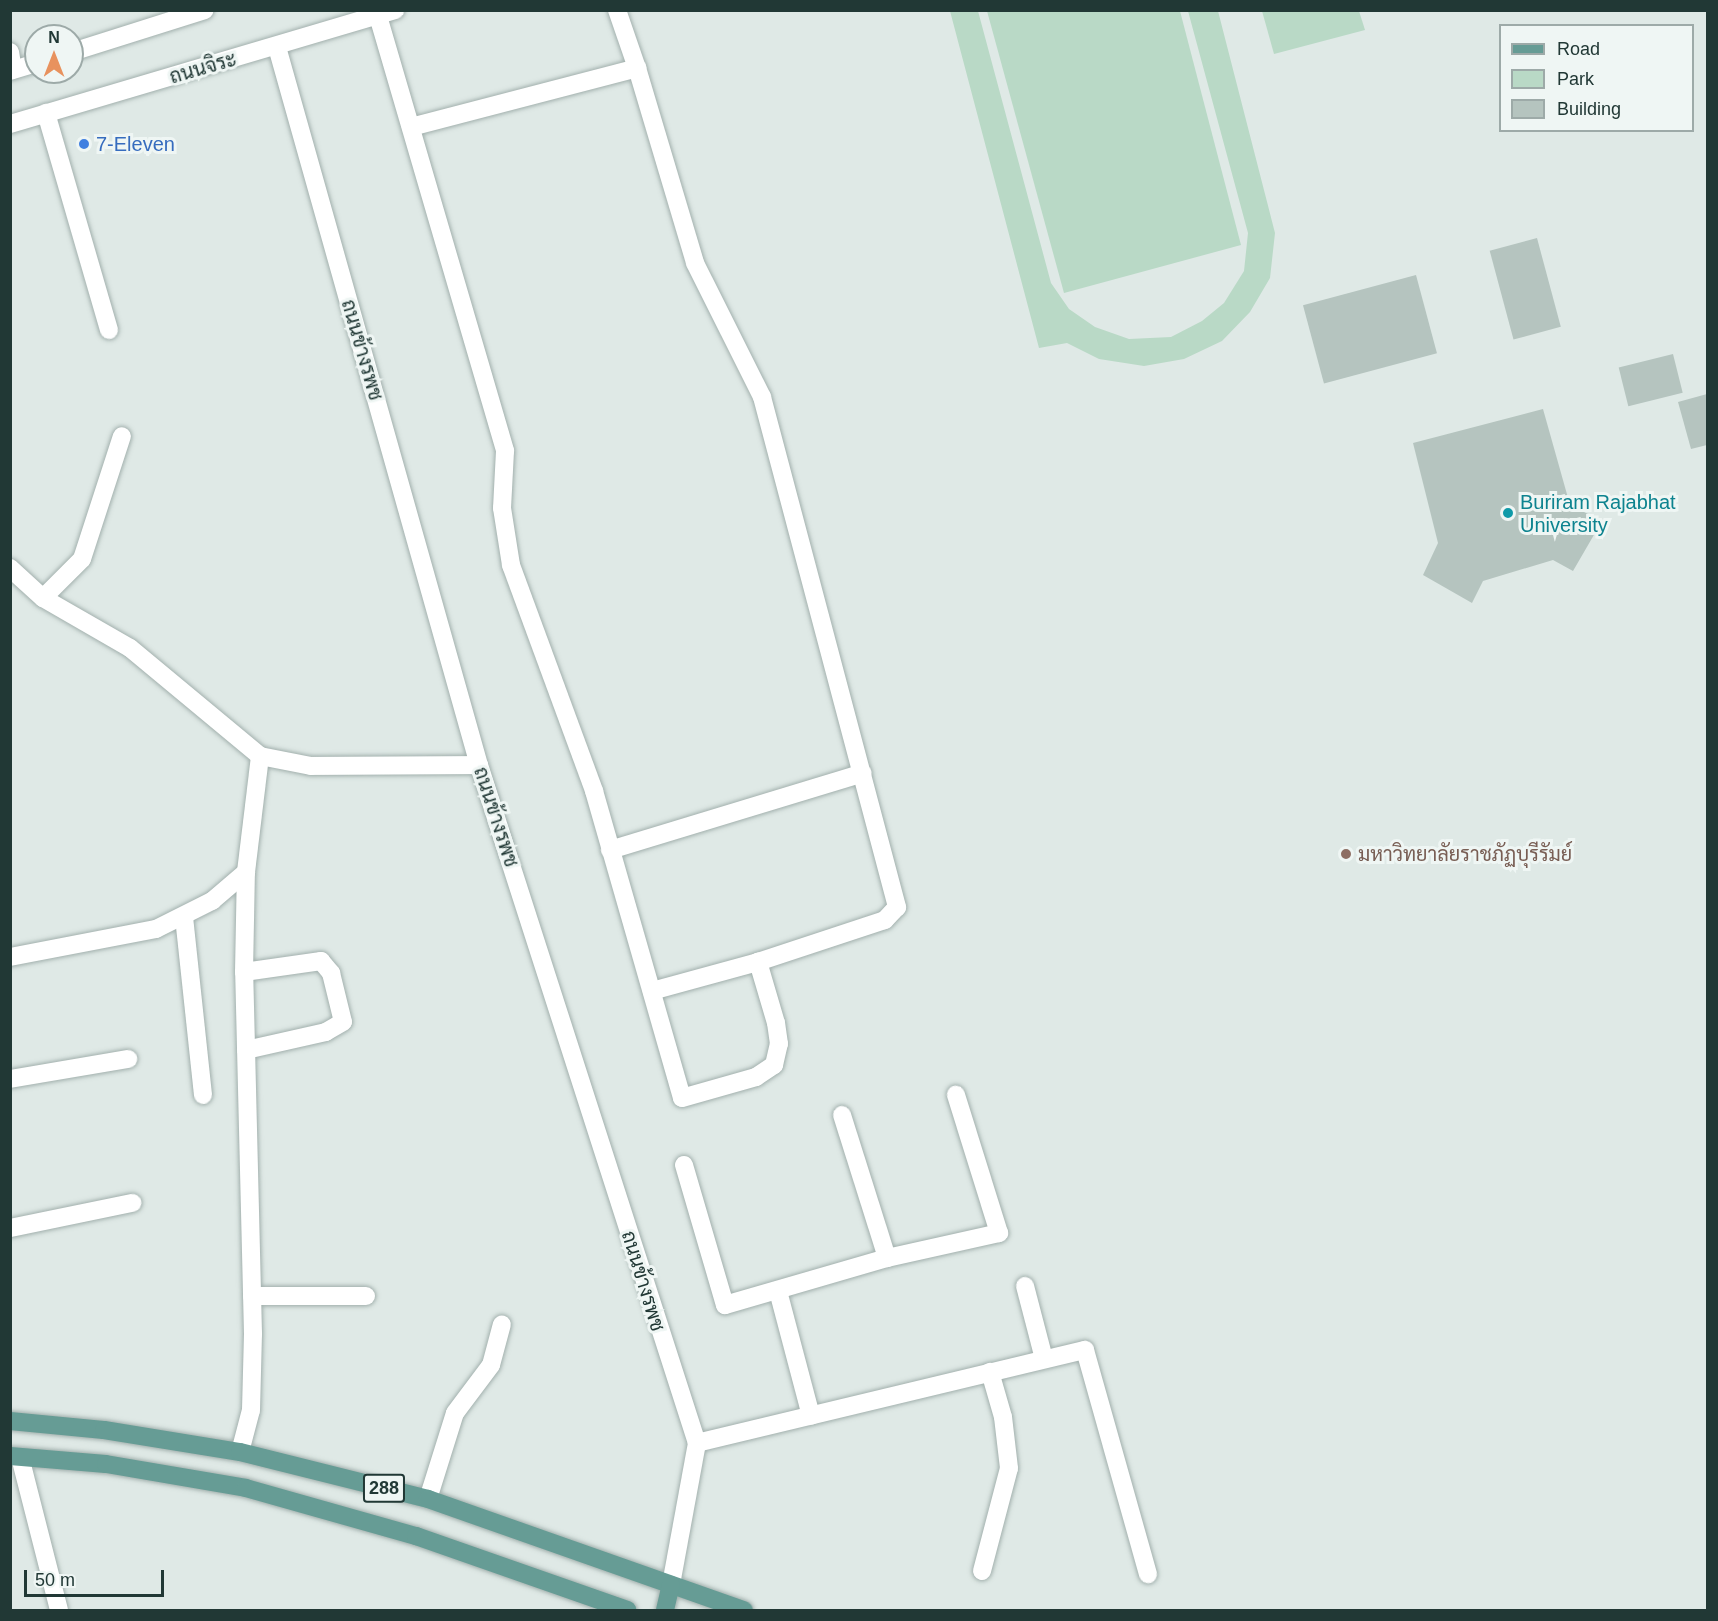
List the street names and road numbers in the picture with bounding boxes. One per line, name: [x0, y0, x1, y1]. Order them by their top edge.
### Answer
street label: ถนนจิระ: [167, 47, 239, 89]
street label: ถนนข้างรพช: [336, 297, 388, 403]
street label: ถนนข้างรพช: [469, 764, 523, 870]
street label: ถนนข้างรพช: [616, 1228, 670, 1334]
road number: 288: [362, 1473, 406, 1503]

